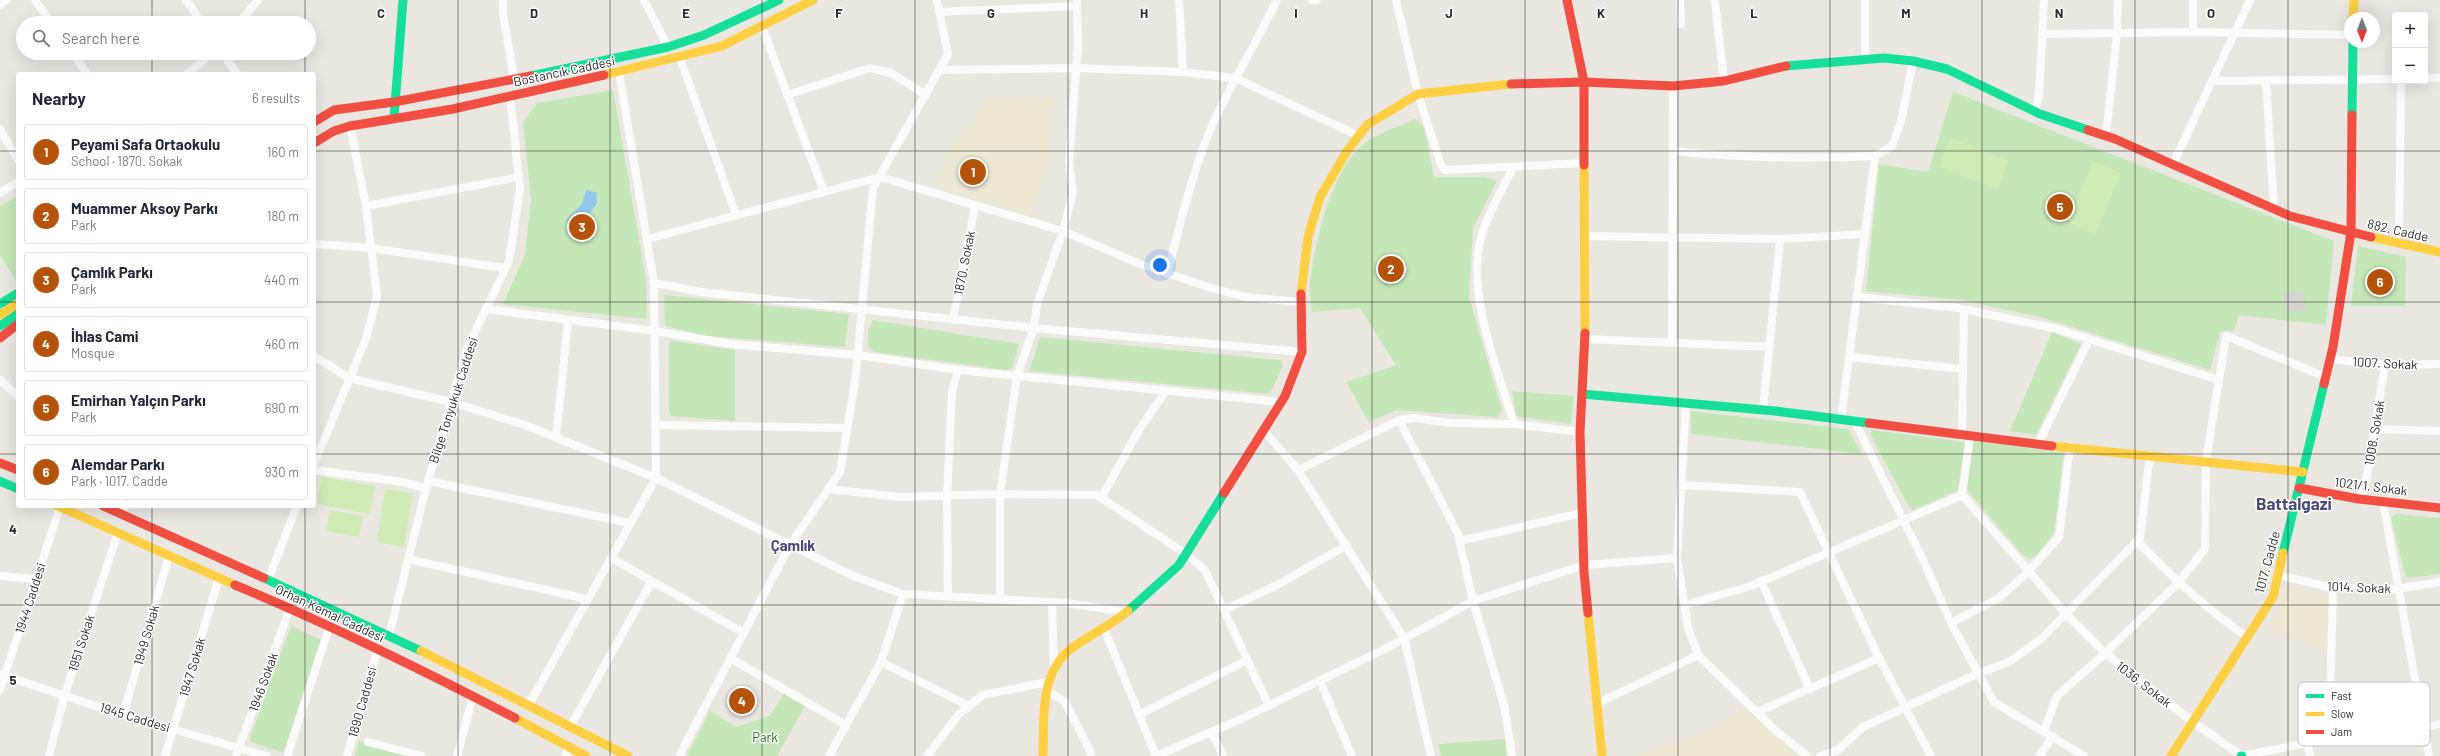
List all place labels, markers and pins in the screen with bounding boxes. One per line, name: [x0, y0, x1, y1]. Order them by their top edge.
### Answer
pin: 1: [960, 157, 986, 187]
pin: 5: [2047, 192, 2073, 222]
pin: 3: [569, 212, 595, 242]
pin: 2: [1378, 254, 1404, 284]
pin: 6: [2367, 267, 2393, 297]
pin: 4: [729, 686, 755, 716]

